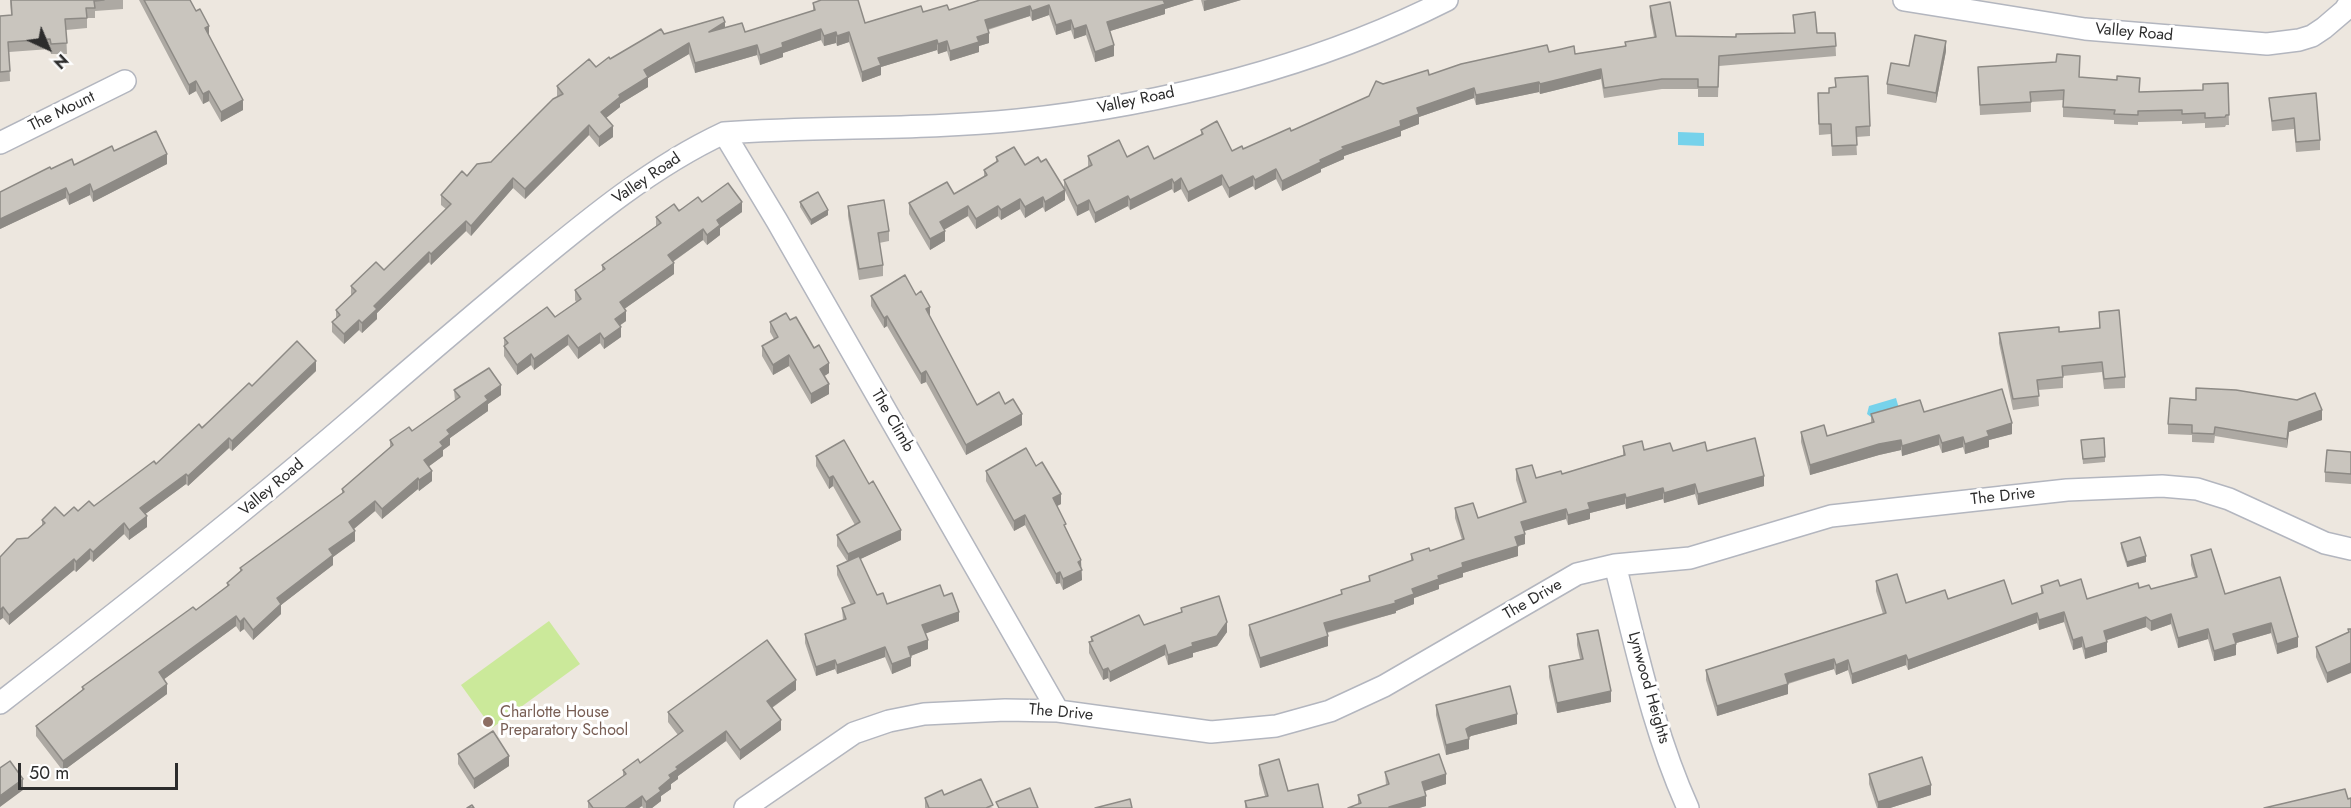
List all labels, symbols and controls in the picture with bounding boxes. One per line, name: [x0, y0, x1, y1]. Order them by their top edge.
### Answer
north arrow: [18, 18, 78, 78]
street label: Valley Road: [2094, 20, 2174, 46]
text: N: [48, 49, 73, 74]
street label: Valley Road: [1096, 83, 1176, 119]
street label: The Mount: [26, 88, 98, 136]
street label: Valley Road: [609, 149, 685, 209]
street label: The Climb: [866, 386, 918, 456]
street label: Valley Road: [236, 455, 308, 521]
street label: The Drive: [1970, 484, 2036, 510]
street label: The Drive: [1500, 576, 1566, 624]
street label: Lynwood Heights: [1623, 630, 1673, 746]
street label: The Drive: [1028, 701, 1094, 725]
place label: Charlotte House Preparatory School: [500, 703, 628, 741]
marker: Charlotte House Preparatory School: [481, 715, 495, 729]
scale bar: [21, 751, 182, 789]
text: 50 m: [29, 760, 69, 786]

